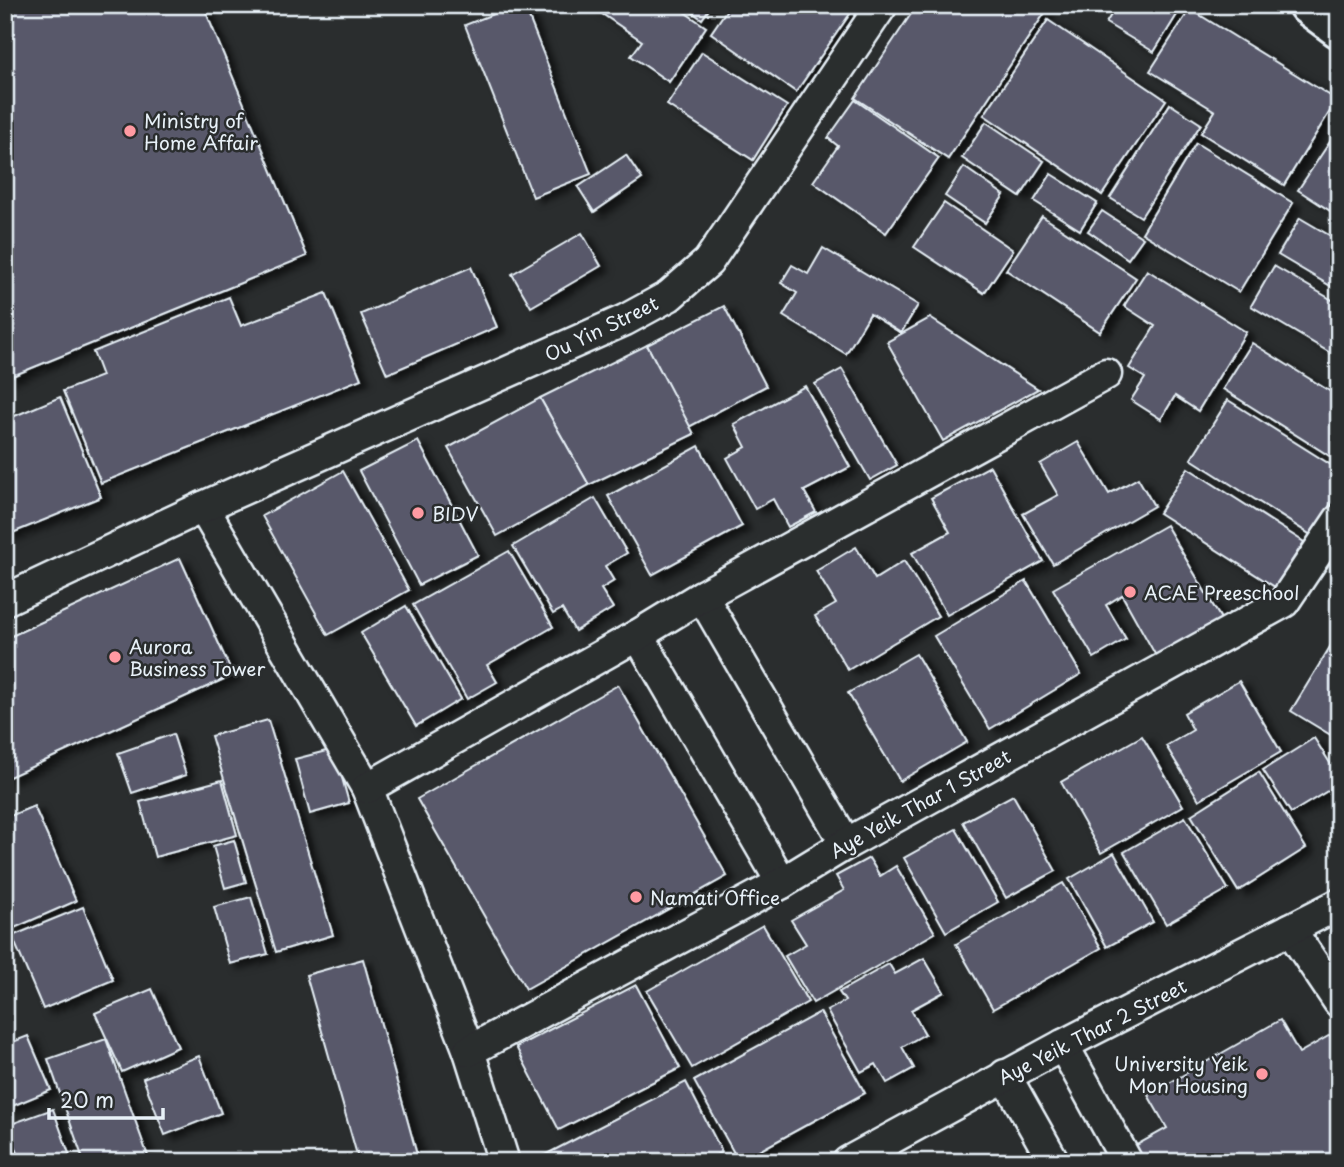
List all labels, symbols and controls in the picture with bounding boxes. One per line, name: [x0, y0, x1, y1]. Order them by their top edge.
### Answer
place label: Ministry of Home Affair: [144, 106, 258, 156]
marker: Ministry of Home Affair: [122, 123, 138, 139]
street label: Ou Yin Street: [539, 288, 663, 368]
place label: BIDV: [432, 499, 479, 527]
marker: BIDV: [410, 505, 426, 521]
place label: ACAE Preeschool: [1144, 578, 1299, 606]
marker: ACAE Preeschool: [1122, 584, 1138, 600]
place label: Aurora Business Tower: [129, 632, 265, 682]
marker: Aurora Business Tower: [107, 649, 123, 665]
street label: Aye Yeik Thar 1 Street: [825, 741, 1016, 864]
place label: Namati Office: [650, 883, 780, 911]
marker: Namati Office: [628, 889, 644, 905]
street label: Aye Yeik Thar 2 Street: [993, 971, 1191, 1091]
place label: University Yeik Mon Housing: [1114, 1049, 1248, 1099]
marker: University Yeik Mon Housing: [1254, 1066, 1270, 1082]
scale bar: [49, 1076, 163, 1120]
text: 20 m: [60, 1083, 114, 1115]

